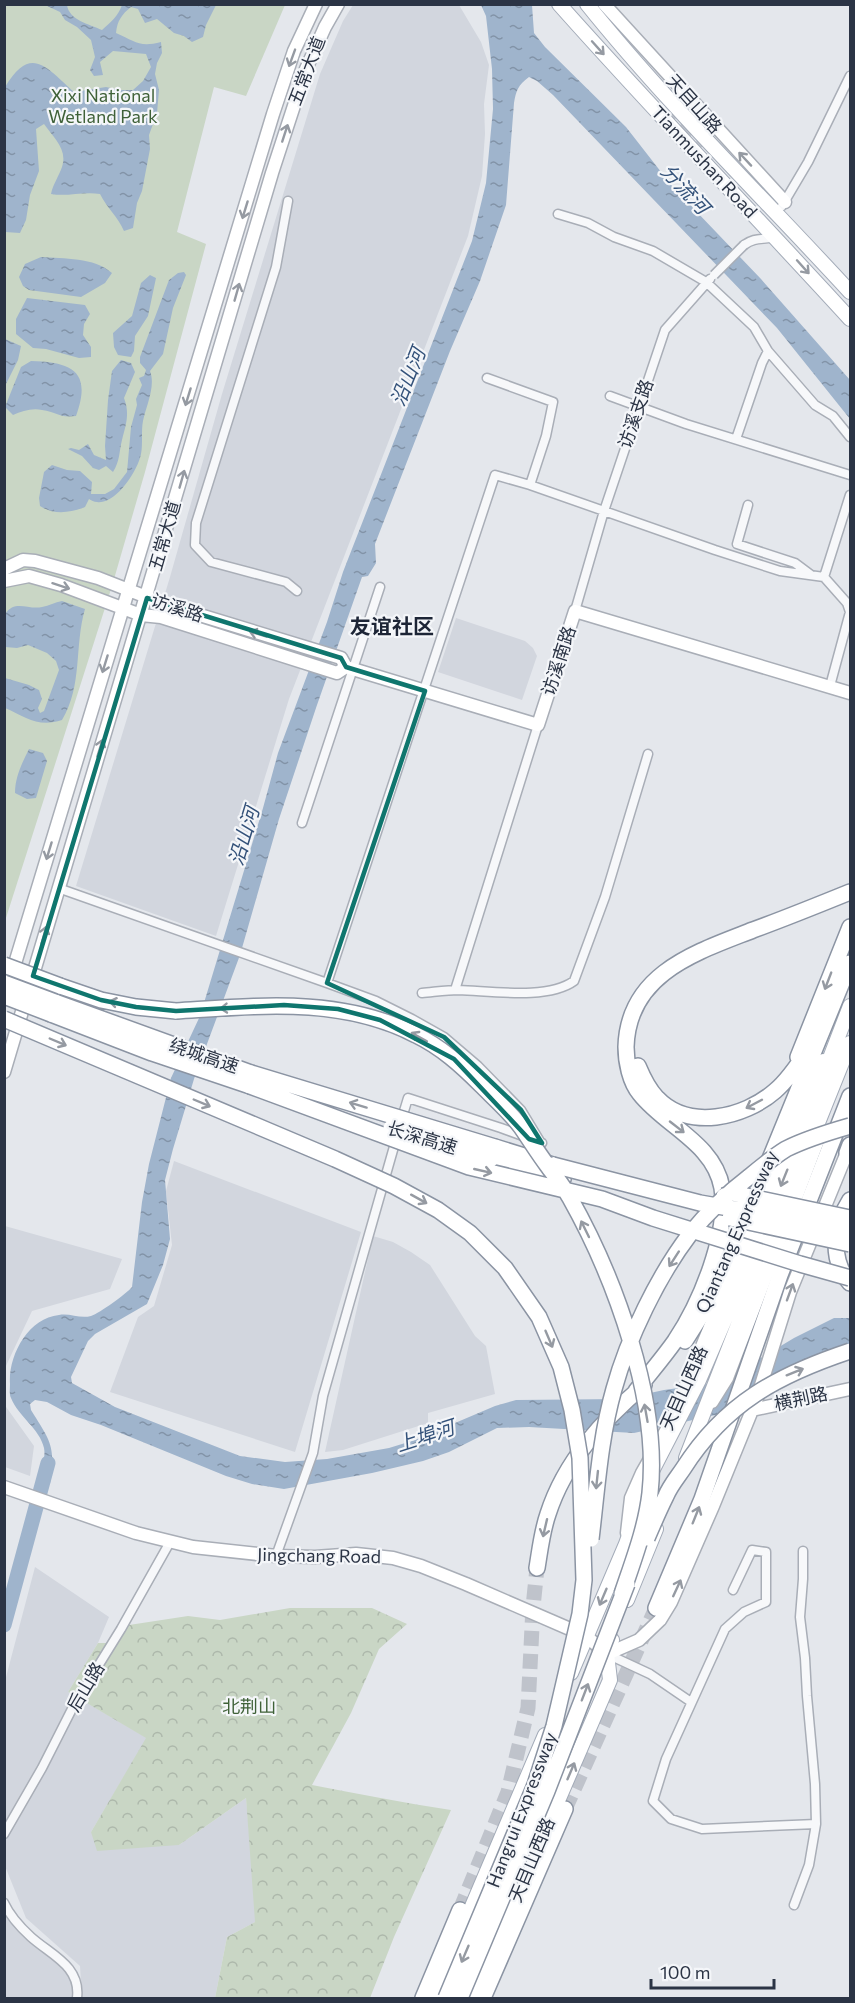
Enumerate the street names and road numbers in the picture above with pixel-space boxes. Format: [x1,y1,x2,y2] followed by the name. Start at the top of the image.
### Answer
[283,33,329,108] street label: 五常大道
[662,69,727,137] street label: 天目山路
[647,101,762,222] street label: Tianmushan Road
[613,376,657,451] street label: 访溪支路
[144,498,185,573] street label: 五常大道
[148,588,206,626] street label: 访溪路
[536,623,580,698] street label: 访溪南路
[167,1033,242,1077] street label: 绕城高速
[385,1116,460,1158] street label: 长深高速
[690,1147,782,1316] street label: Qiantang Expressway
[655,1342,711,1433] street label: 天目山西路
[772,1382,829,1414] street label: 横荆路
[257,1543,381,1567] street label: Jingchang Road
[62,1658,108,1715] street label: 后山路
[481,1729,561,1890] street label: Hangrui Expressway
[503,1814,559,1905] street label: 天目山西路

